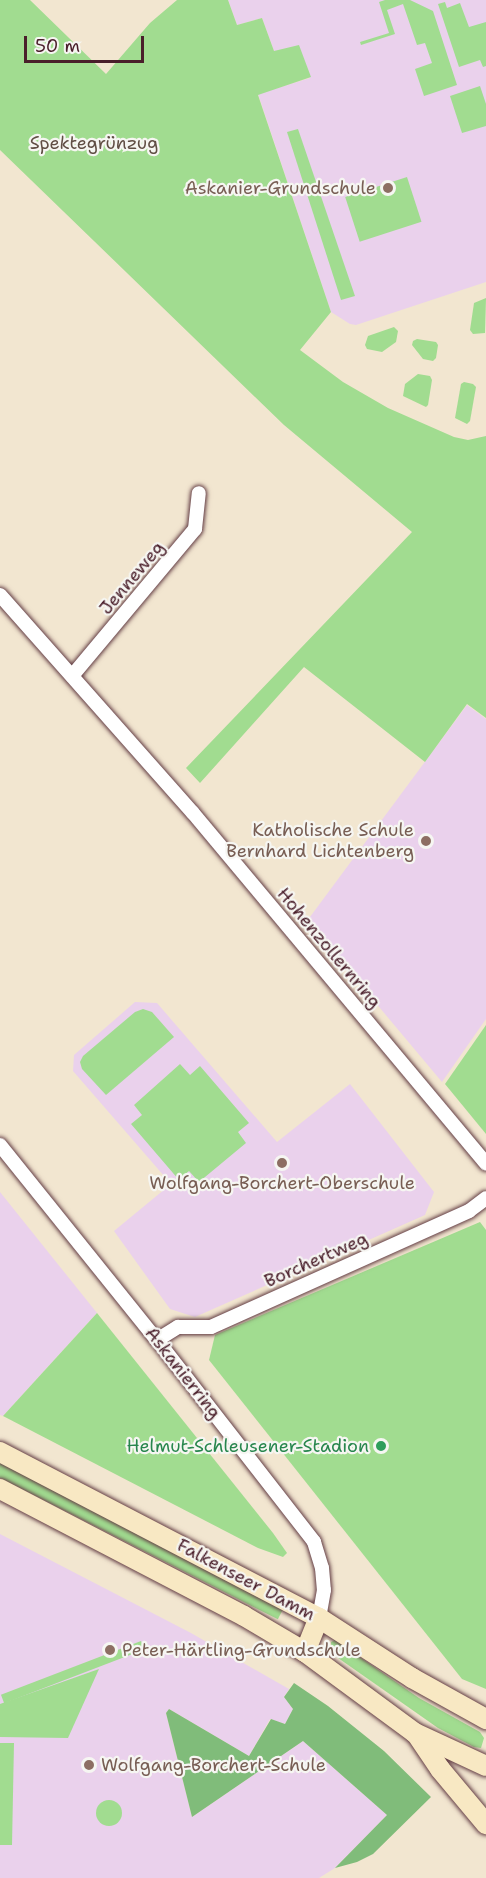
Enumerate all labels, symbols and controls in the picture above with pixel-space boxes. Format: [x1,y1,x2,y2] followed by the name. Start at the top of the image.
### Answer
[27,24,147,62] scale bar
[35,34,80,58] text: 50 m
[30,132,158,154] park label: Spektegrünzug
[185,177,376,199] place label: Askanier-Grundschule
[381,181,395,195] marker: Askanier-Grundschule
[95,537,169,619] street label: Jenneweg
[226,820,414,862] place label: Katholische Schule Bernhard Lichtenberg
[419,834,433,848] marker: Katholische Schule Bernhard Lichtenberg
[272,883,386,1013] street label: Hohenzollernring
[275,1156,289,1170] marker: Wolfgang-Borchert-Oberschule
[149,1172,415,1194] place label: Wolfgang-Borchert-Oberschule
[261,1228,371,1292] street label: Borchertweg
[140,1323,226,1423] street label: Askanierring
[126,1435,369,1457] place label: Helmut-Schleusener-Stadion
[374,1439,388,1453] marker: Helmut-Schleusener-Stadion
[173,1534,319,1626] street label: Falkenseer Damm
[122,1639,361,1661] place label: Peter-Härtling-Grundschule
[103,1643,117,1657] marker: Peter-Härtling-Grundschule
[101,1754,326,1776] place label: Wolfgang-Borchert-Schule
[82,1758,96,1772] marker: Wolfgang-Borchert-Schule

